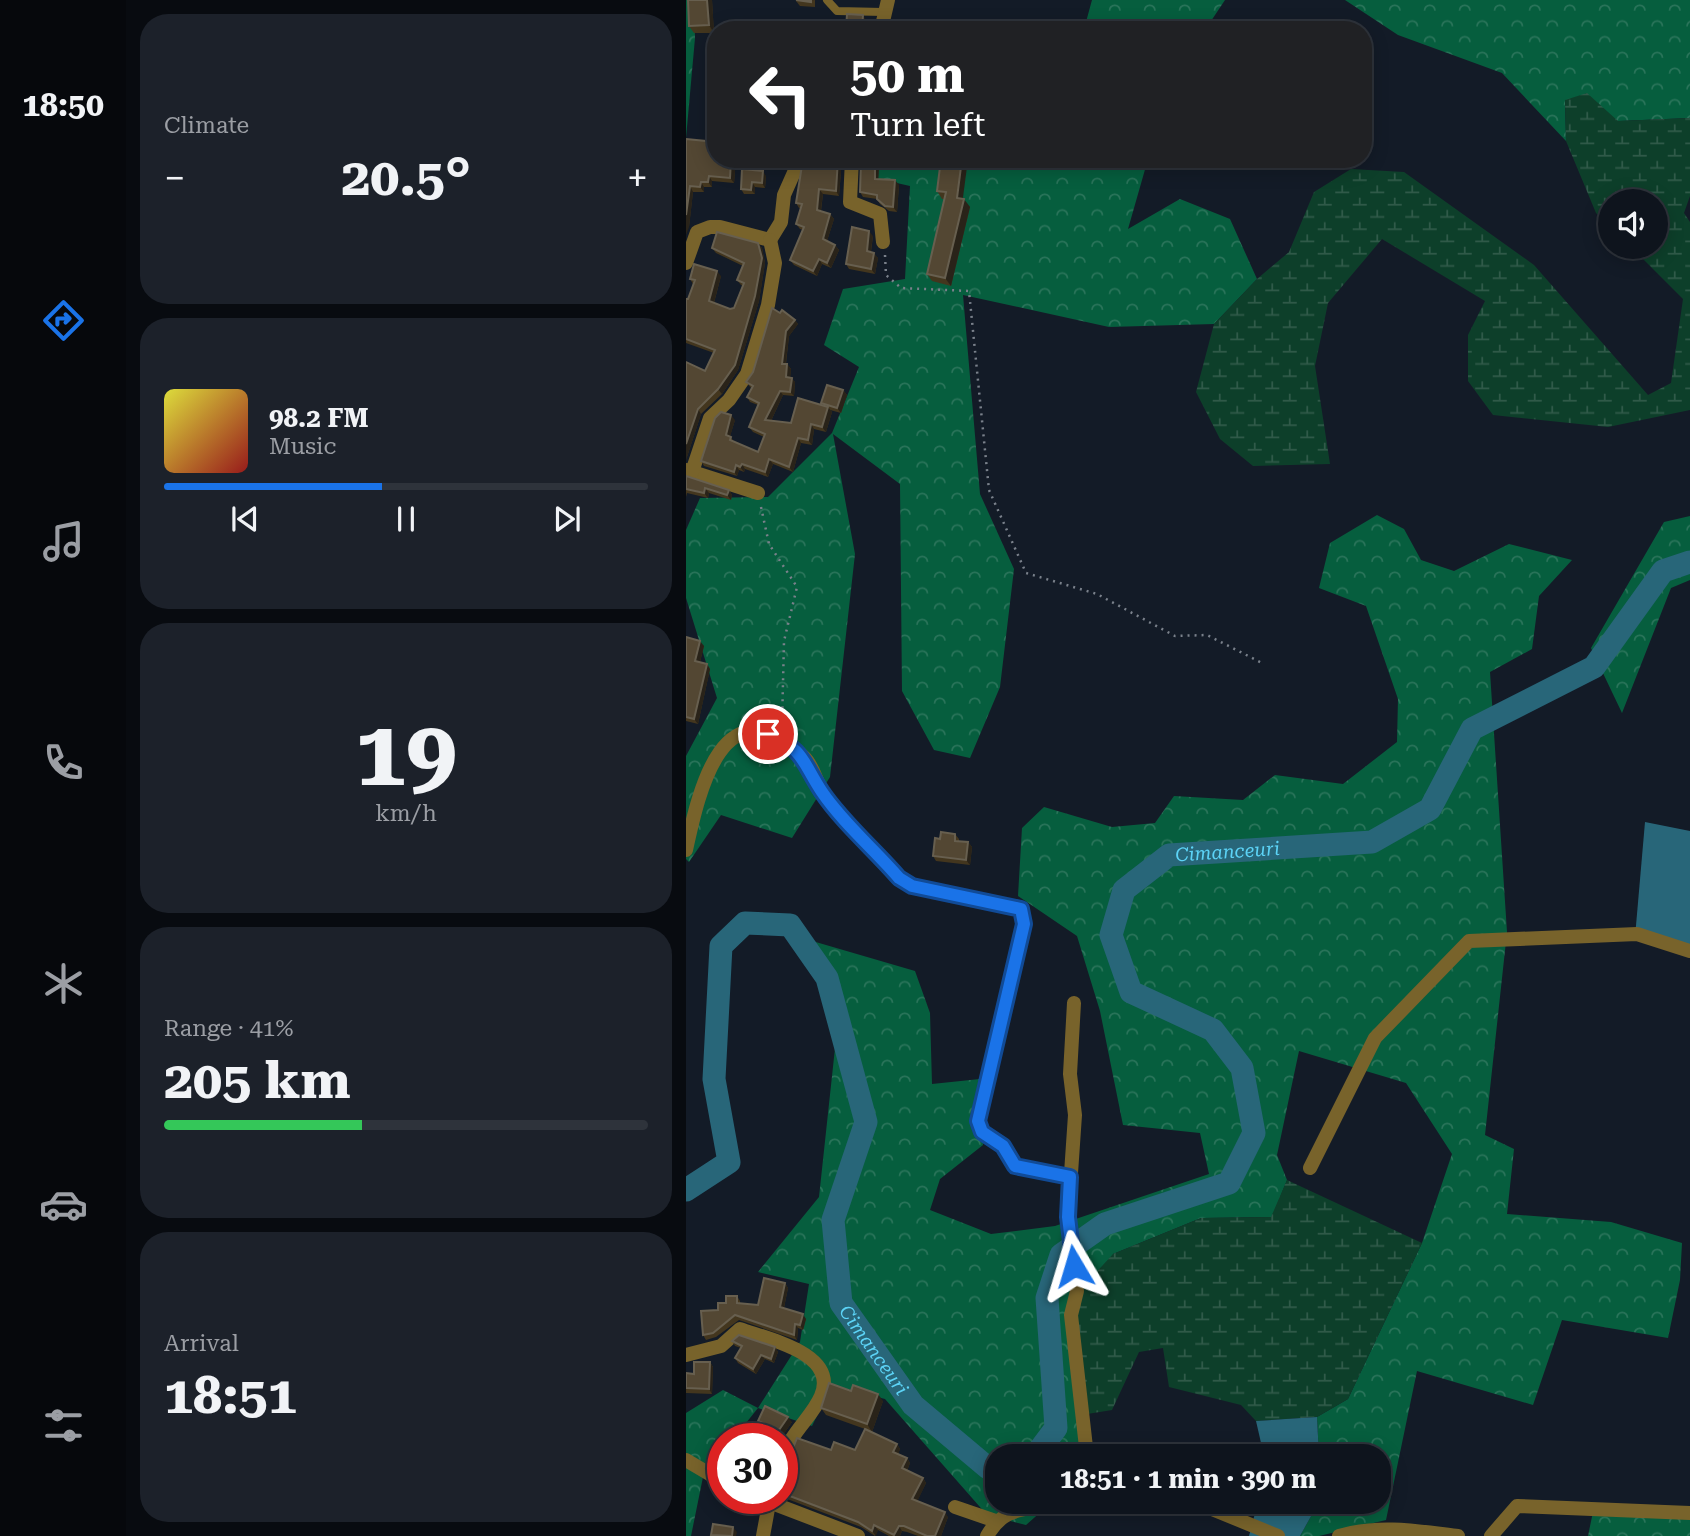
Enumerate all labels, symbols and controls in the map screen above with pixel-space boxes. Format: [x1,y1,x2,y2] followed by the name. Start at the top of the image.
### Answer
[850,47,965,104] text: 50 m
[735,49,826,140] icon: left
[22,86,104,124] text: 18:50
[850,106,985,144] text: Turn left
[164,112,249,139] text: Climate
[341,147,471,208] text: 20.5°
[164,156,185,200] text: −
[627,156,648,200] text: +
[1598,189,1668,259] map controls
[1598,189,1668,259] button: sound
[39,296,88,345] icon: directions
[269,403,369,433] text: 98.2 FM
[269,433,336,460] text: Music
[226,500,264,538] icon: previous
[387,500,425,538] icon: pause
[548,500,586,538] icon: next
[39,517,88,566] icon: music
[355,701,457,807] text: 19
[738,704,798,764] pin
[749,715,787,753] icon: arrive
[39,738,88,787] icon: phone
[375,800,437,827] text: km/h
[1175,837,1280,867] water label: Cimanceuri
[39,959,88,1008] icon: climate
[164,1015,293,1042] text: Range · 41%
[164,1050,351,1111] text: 205 km
[39,1180,88,1229] icon: car
[1037,1229,1111,1303] position arrow
[834,1301,913,1399] water label: Cimanceuri
[164,1330,239,1357] text: Arrival
[164,1365,297,1426] text: 18:51
[39,1401,88,1450] icon: filters
[707,1423,798,1514] speed limit sign: 30
[1060,1464,1316,1494] text: 18:51 · 1 min · 390 m

